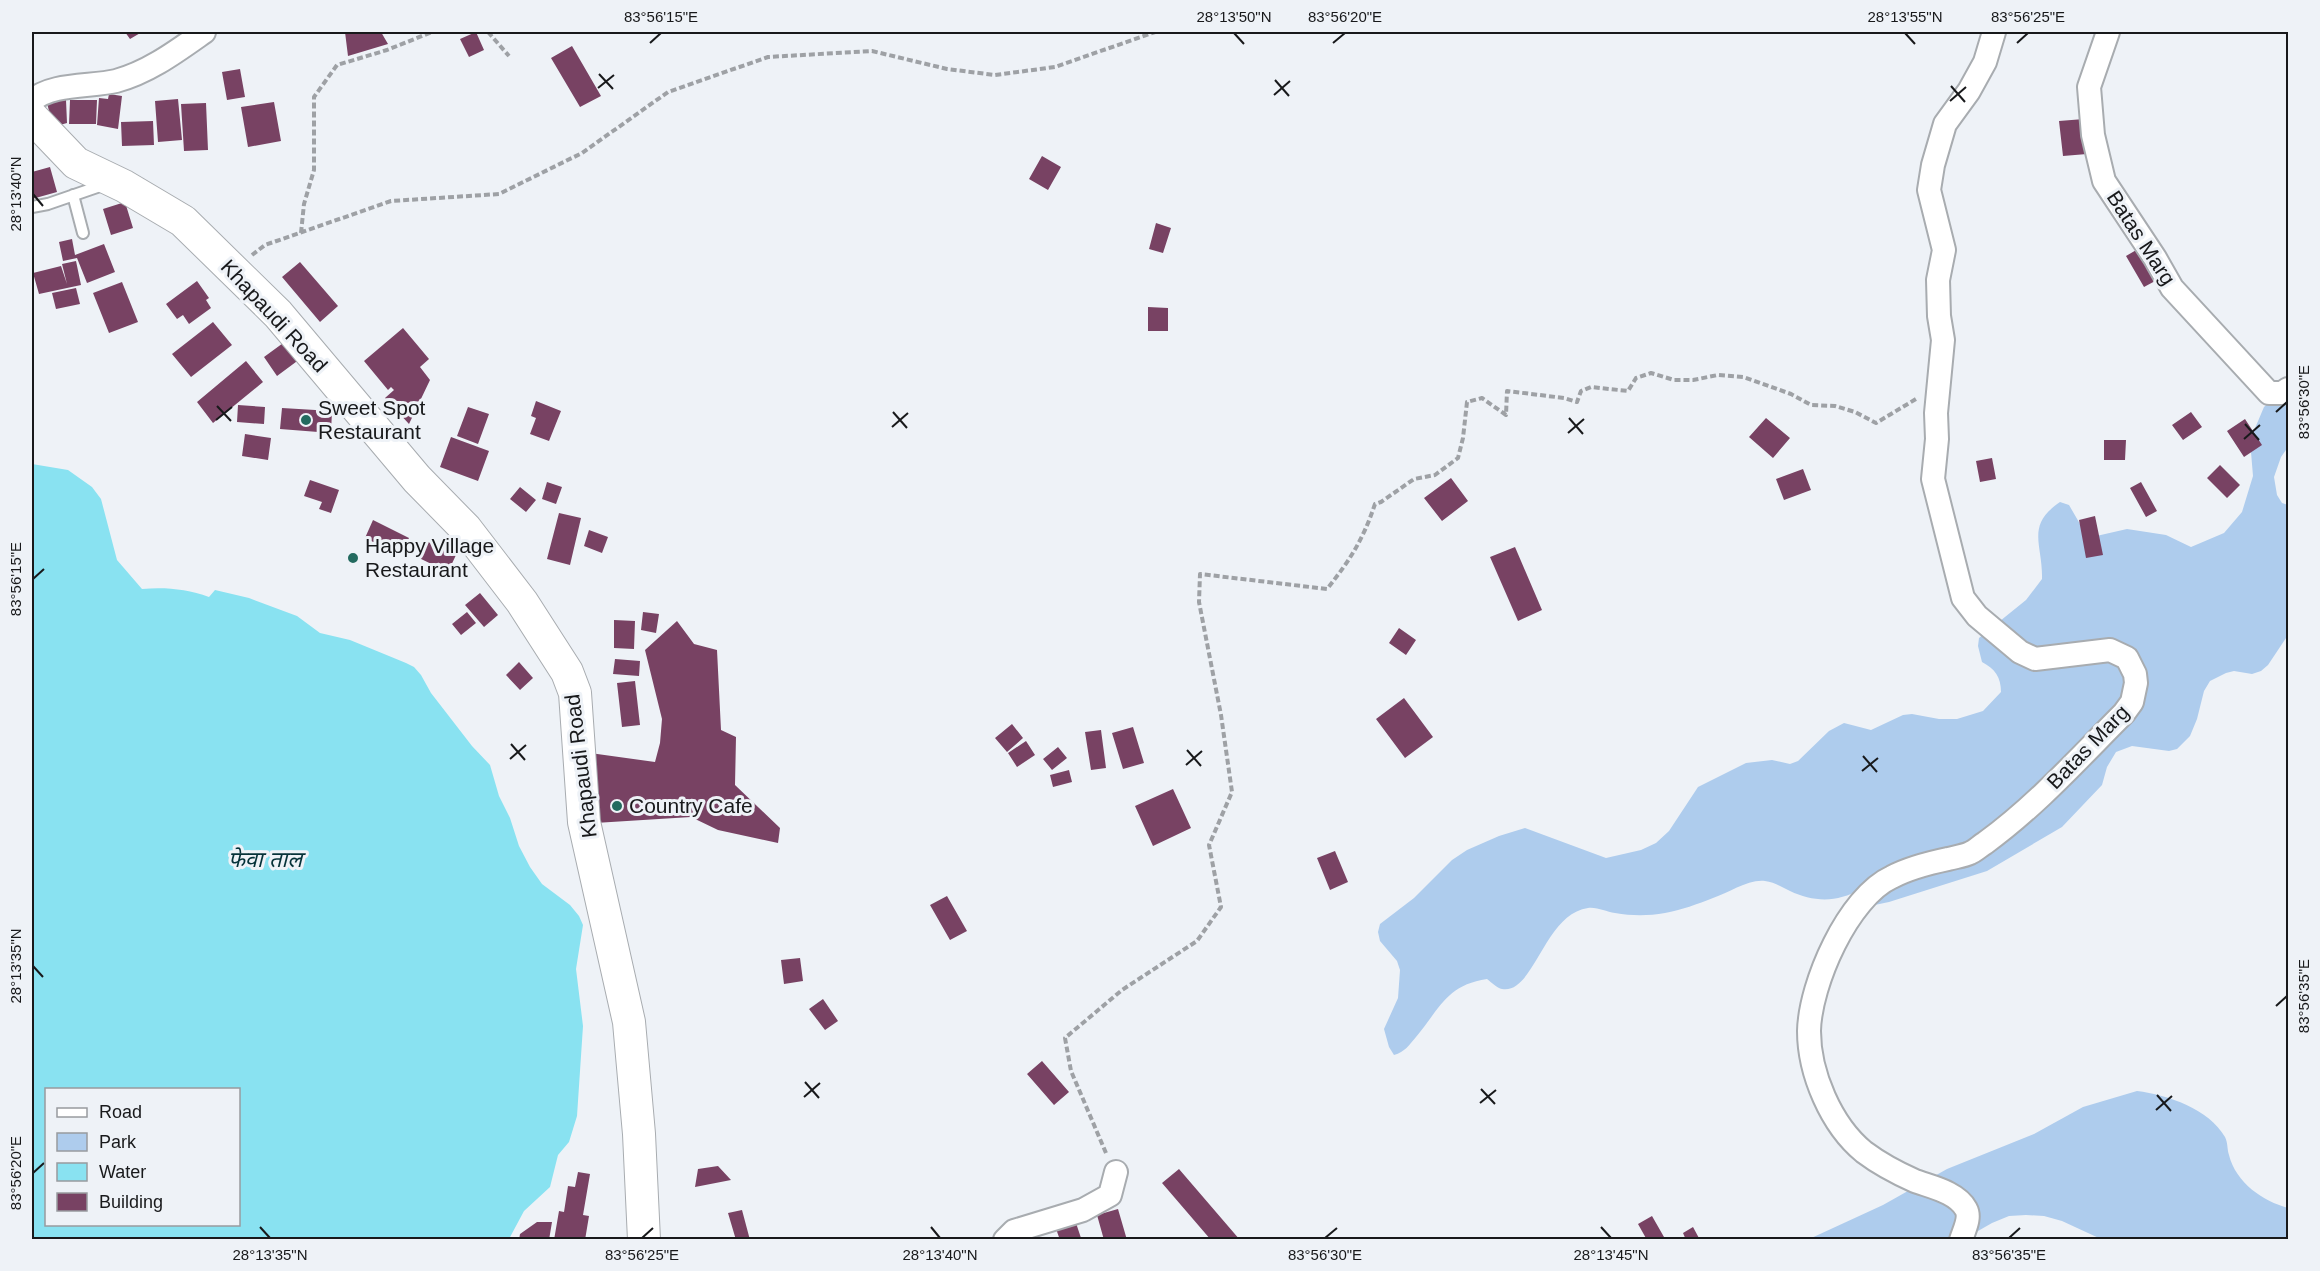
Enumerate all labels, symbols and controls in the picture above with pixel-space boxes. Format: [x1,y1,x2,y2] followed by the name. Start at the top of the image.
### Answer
[624,8,698,25] text: 83°56'15"E
[1196,8,1272,25] text: 28°13'50"N
[1308,8,1382,25] text: 83°56'20"E
[1867,8,1943,25] text: 28°13'55"N
[1991,8,2065,25] text: 83°56'25"E
[7,156,24,232] text: 28°13'40"N
[2103,186,2180,289] street label: Batas Marg
[217,255,332,376] street label: Khapaudi Road
[2295,365,2312,439] text: 83°56'30"E
[318,396,426,443] place label: Sweet Spot Restaurant
[299,413,313,427] marker: Sweet Spot Restaurant
[365,534,494,581] place label: Happy Village Restaurant
[7,542,24,616] text: 83°56'15"E
[346,551,360,565] marker: Happy Village Restaurant
[560,693,601,839] street label: Khapaudi Road
[2042,700,2133,793] street label: Batas Marg
[629,794,753,817] place label: Country Cafe
[610,799,624,813] marker: Country Cafe
[228,847,306,872] water label: फेवा ताल
[7,928,24,1004] text: 28°13'35"N
[2295,959,2312,1033] text: 83°56'35"E
[45,1088,240,1226] legend
[99,1102,142,1122] text: Road
[99,1132,137,1152] text: Park
[7,1136,24,1210] text: 83°56'20"E
[99,1162,146,1182] text: Water
[99,1192,163,1212] text: Building
[232,1246,308,1263] text: 28°13'35"N
[605,1246,679,1263] text: 83°56'25"E
[902,1246,978,1263] text: 28°13'40"N
[1288,1246,1362,1263] text: 83°56'30"E
[1573,1246,1649,1263] text: 28°13'45"N
[1972,1246,2046,1263] text: 83°56'35"E

